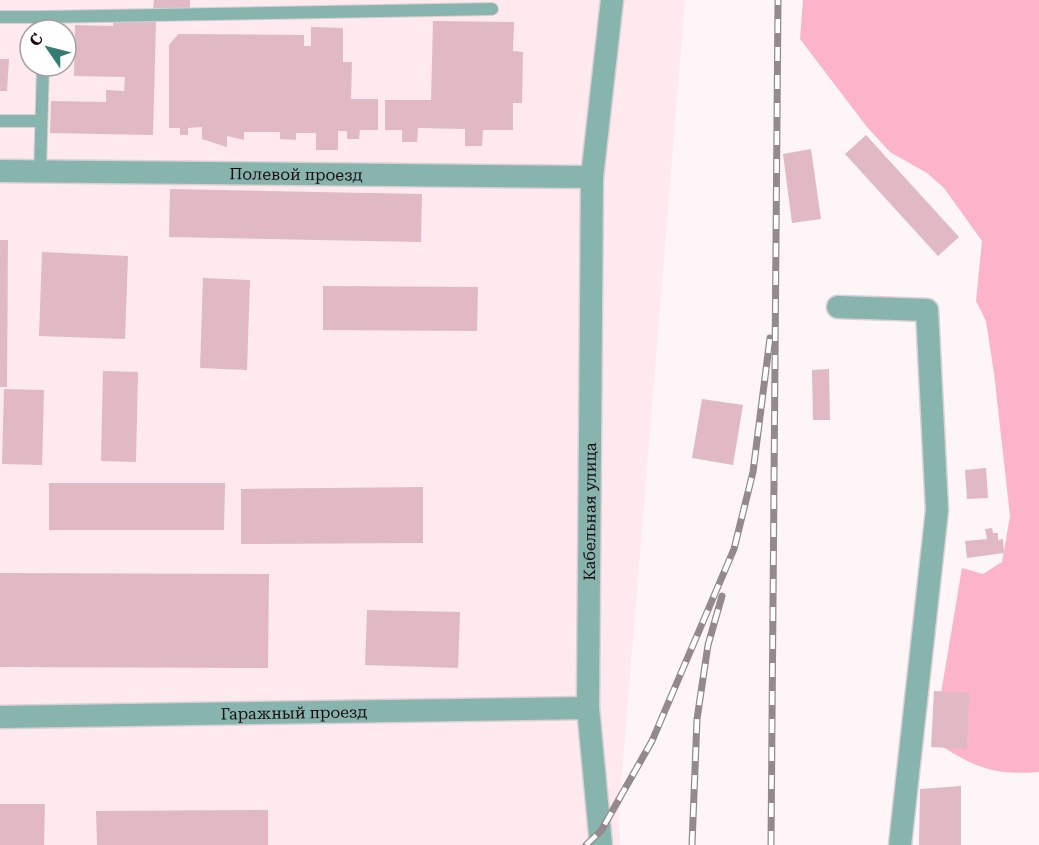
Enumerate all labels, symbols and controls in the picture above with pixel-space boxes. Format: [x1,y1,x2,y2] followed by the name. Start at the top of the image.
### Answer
[18,18,78,78] north arrow
[25,30,47,50] text: С
[229,164,363,185] street label: Полевой проезд
[580,442,600,581] street label: Кабельная улица
[220,702,368,724] street label: Гаражный проезд

